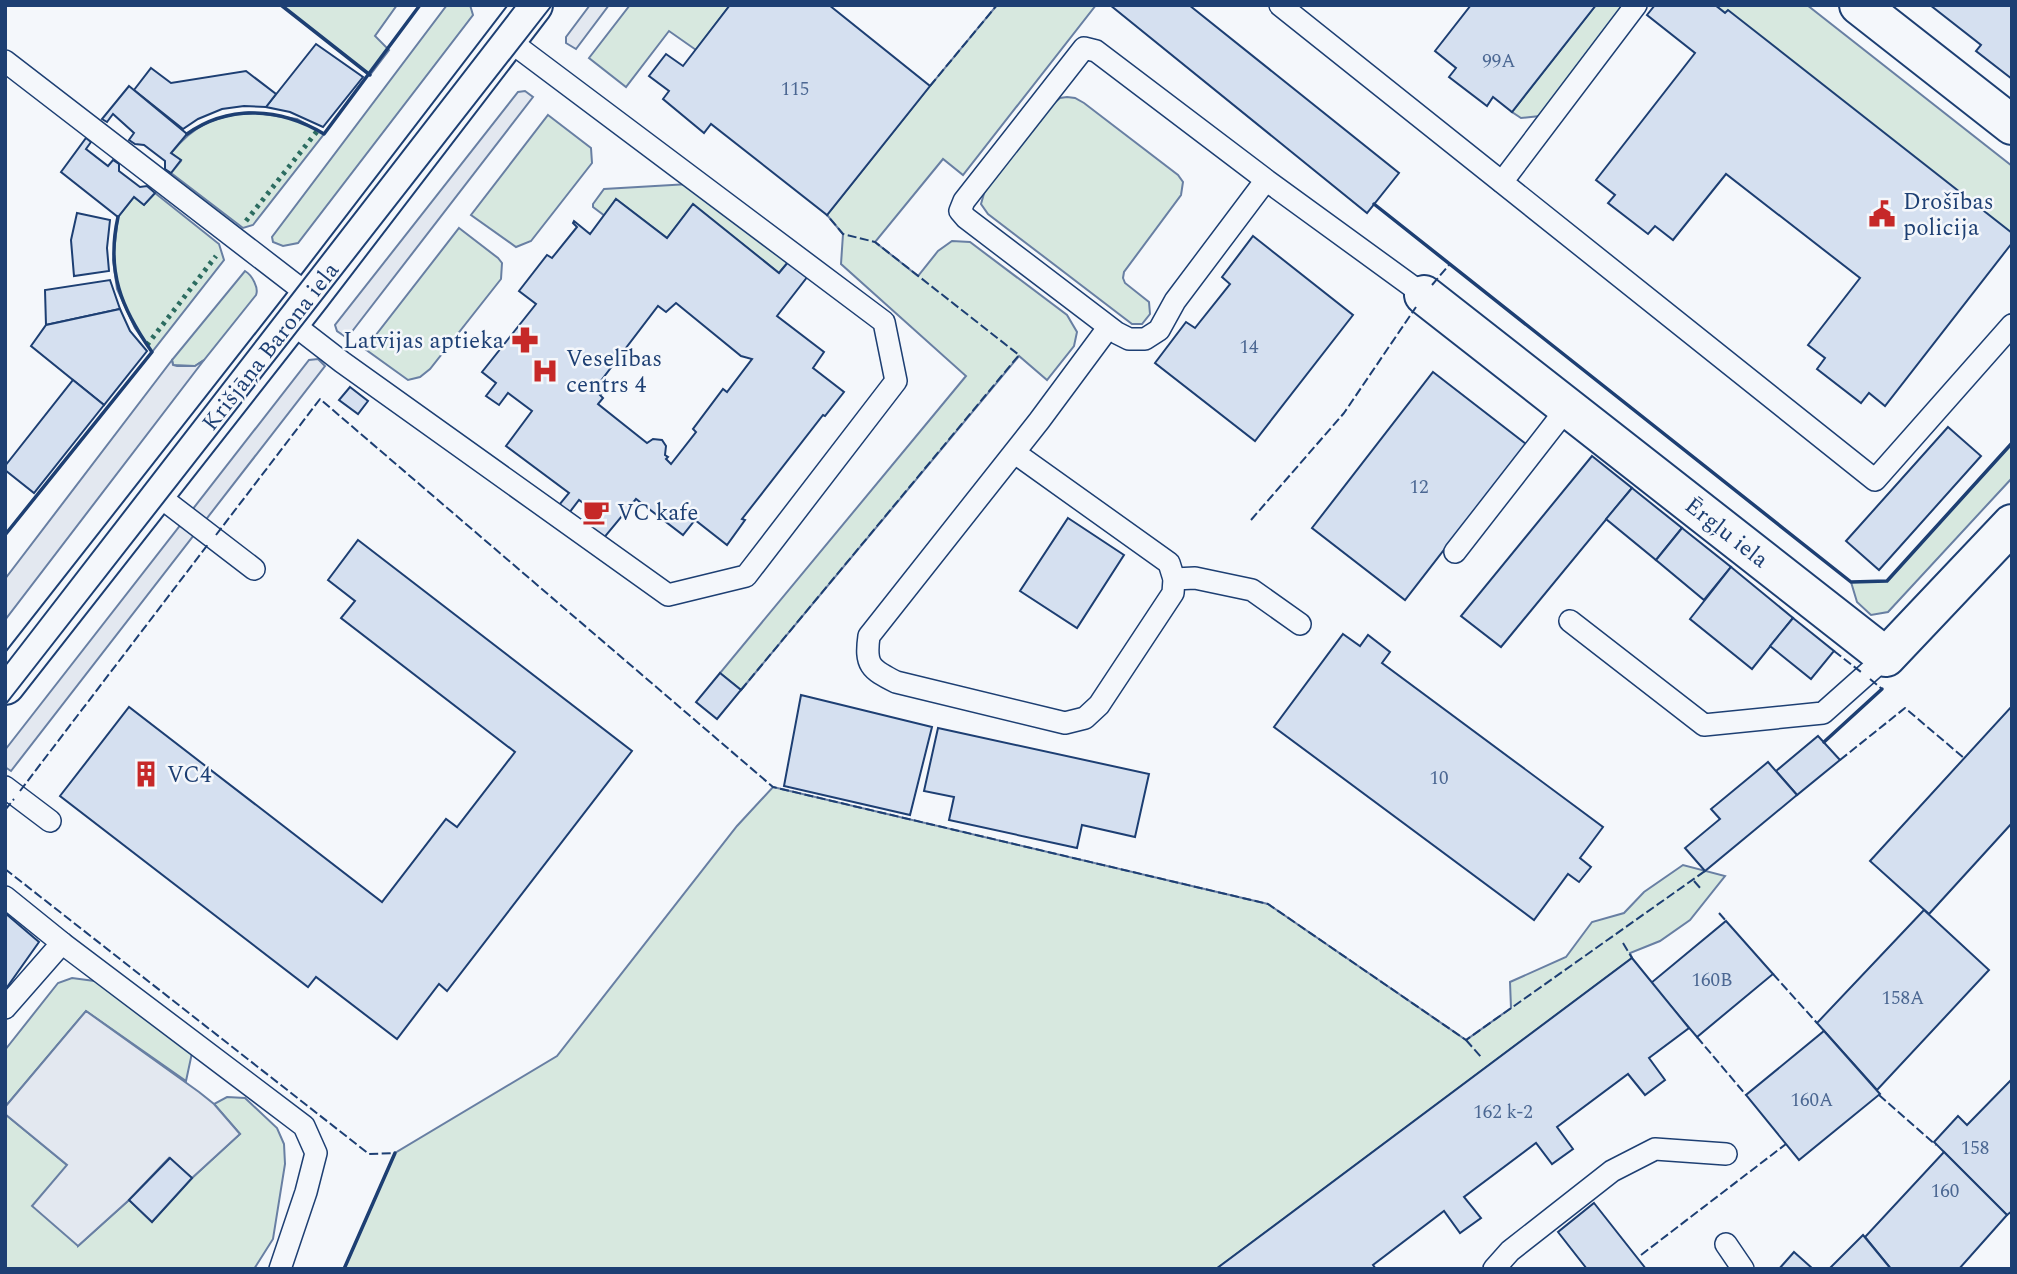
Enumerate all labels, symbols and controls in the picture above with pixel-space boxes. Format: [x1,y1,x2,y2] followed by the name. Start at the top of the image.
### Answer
[1482,47,1516,76] house number: 99A
[781,75,809,104] house number: 115
[1903,185,1994,246] place label: Drošības policija
[1867,199,1897,229] public building icon: Drošības policija
[194,255,348,439] street label: Krišjāņa Barona iela
[343,324,504,359] place label: Latvijas aptieka
[510,325,540,355] pharmacy icon: Latvijas aptieka
[1239,333,1259,362] house number: 14
[566,342,662,403] place label: Veselības centrs 4
[530,356,560,386] hospital icon: Veselības centrs 4
[1409,473,1429,502] house number: 12
[1677,489,1776,577] street label: Ērgļu iela
[617,496,698,531] place label: VC kafe
[581,497,611,527] cafe icon: VC kafe
[167,758,212,793] place label: VC4
[131,759,161,789] building icon: VC4
[1429,764,1449,793] house number: 10
[1691,966,1733,995] house number: 160B
[1882,984,1924,1013] house number: 158A
[1791,1086,1833,1115] house number: 160A
[1473,1098,1533,1127] house number: 162 k-2
[1961,1134,1989,1163] house number: 158
[1931,1177,1959,1206] house number: 160

